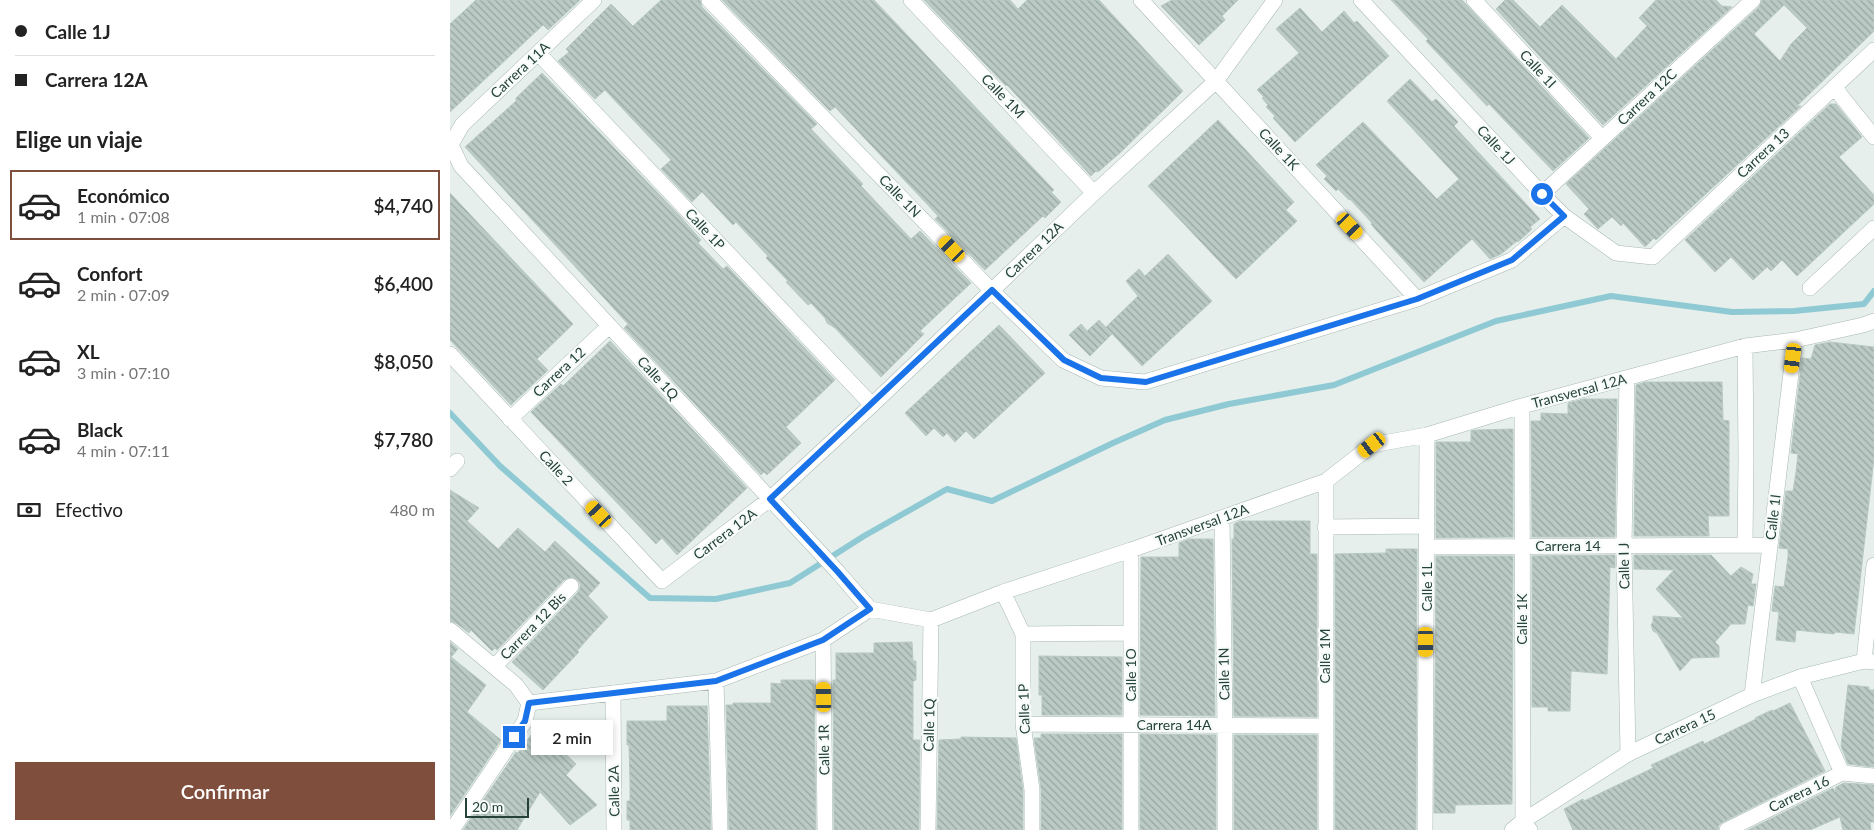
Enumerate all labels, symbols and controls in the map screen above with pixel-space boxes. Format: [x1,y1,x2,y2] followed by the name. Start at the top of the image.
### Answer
[45,20,111,43] text: Calle 1J
[486,38,553,101] street label: Carrera 11A
[1516,46,1560,91] street label: Calle 1I
[1614,64,1680,128] street label: Carrera 12C
[45,68,148,91] text: Carrera 12A
[978,70,1029,121] street label: Calle 1M
[1474,121,1519,168] street label: Calle 1J
[1256,124,1304,174] street label: Calle 1K
[1733,124,1792,181] street label: Carrera 13
[15,126,143,153] text: Elige un viaje
[876,171,925,221] street label: Calle 1N
[17,183,62,228] icon: car
[1531,183,1553,205] route start
[77,184,170,207] text: Económico
[374,194,433,217] text: $4,740
[682,204,729,253] street label: Calle 1P
[77,207,170,226] text: 1 min · 07:08
[1334,210,1365,242] car
[1001,217,1067,282] street label: Carrera 12A
[936,233,967,265] car
[17,261,62,306] icon: car
[77,262,142,285] text: Confort
[374,272,433,295] text: $6,400
[77,285,170,304] text: 2 min · 07:09
[17,339,62,384] icon: car
[77,340,100,363] text: XL
[1783,342,1802,374] car
[529,343,588,400] street label: Carrera 12
[374,350,433,373] text: $8,050
[634,352,683,403] street label: Calle 1Q
[77,363,170,382] text: 3 min · 07:10
[1530,370,1629,411] street label: Transversal 12A
[17,417,62,462] icon: car
[77,418,123,441] text: Black
[374,428,433,451] text: $7,780
[1355,430,1388,460] car
[77,441,170,460] text: 4 min · 07:11
[536,446,577,489] street label: Calle 2
[1761,493,1784,541] street label: Calle 1I
[15,496,43,524] icon: cash
[55,498,123,521] text: Efectivo
[583,498,614,530] car
[390,500,435,519] text: 480 m
[1153,500,1251,549] street label: Transversal 12A
[690,504,760,563] street label: Carrera 12A
[1535,537,1601,554] street label: Carrera 14
[1615,542,1632,590] street label: Calle I J
[1418,562,1435,612] street label: Calle 1L
[496,588,569,663] street label: Carrera 12 Bis
[1513,593,1530,645] street label: Calle 1K
[1418,627,1433,657] car
[1316,628,1333,684] street label: Calle 1M
[1122,648,1139,702] street label: Calle 1O
[1215,648,1232,701] street label: Calle 1N
[816,682,831,712] car
[1014,684,1033,735] street label: Calle 1P
[920,697,937,752] street label: Calle 1Q
[1652,705,1718,748] street label: Carrera 15
[1137,716,1212,733] street label: Carrera 14A
[532,720,614,754] callout: 2 min
[815,724,832,776] street label: Calle 1R
[503,726,525,748] route end
[552,728,592,747] text: 2 min
[15,762,435,820] button: Confirmar
[605,765,622,817] street label: Calle 2A
[1766,772,1832,816] street label: Carrera 16
[465,795,529,818] scale bar
[472,798,503,815] text: 20 m

